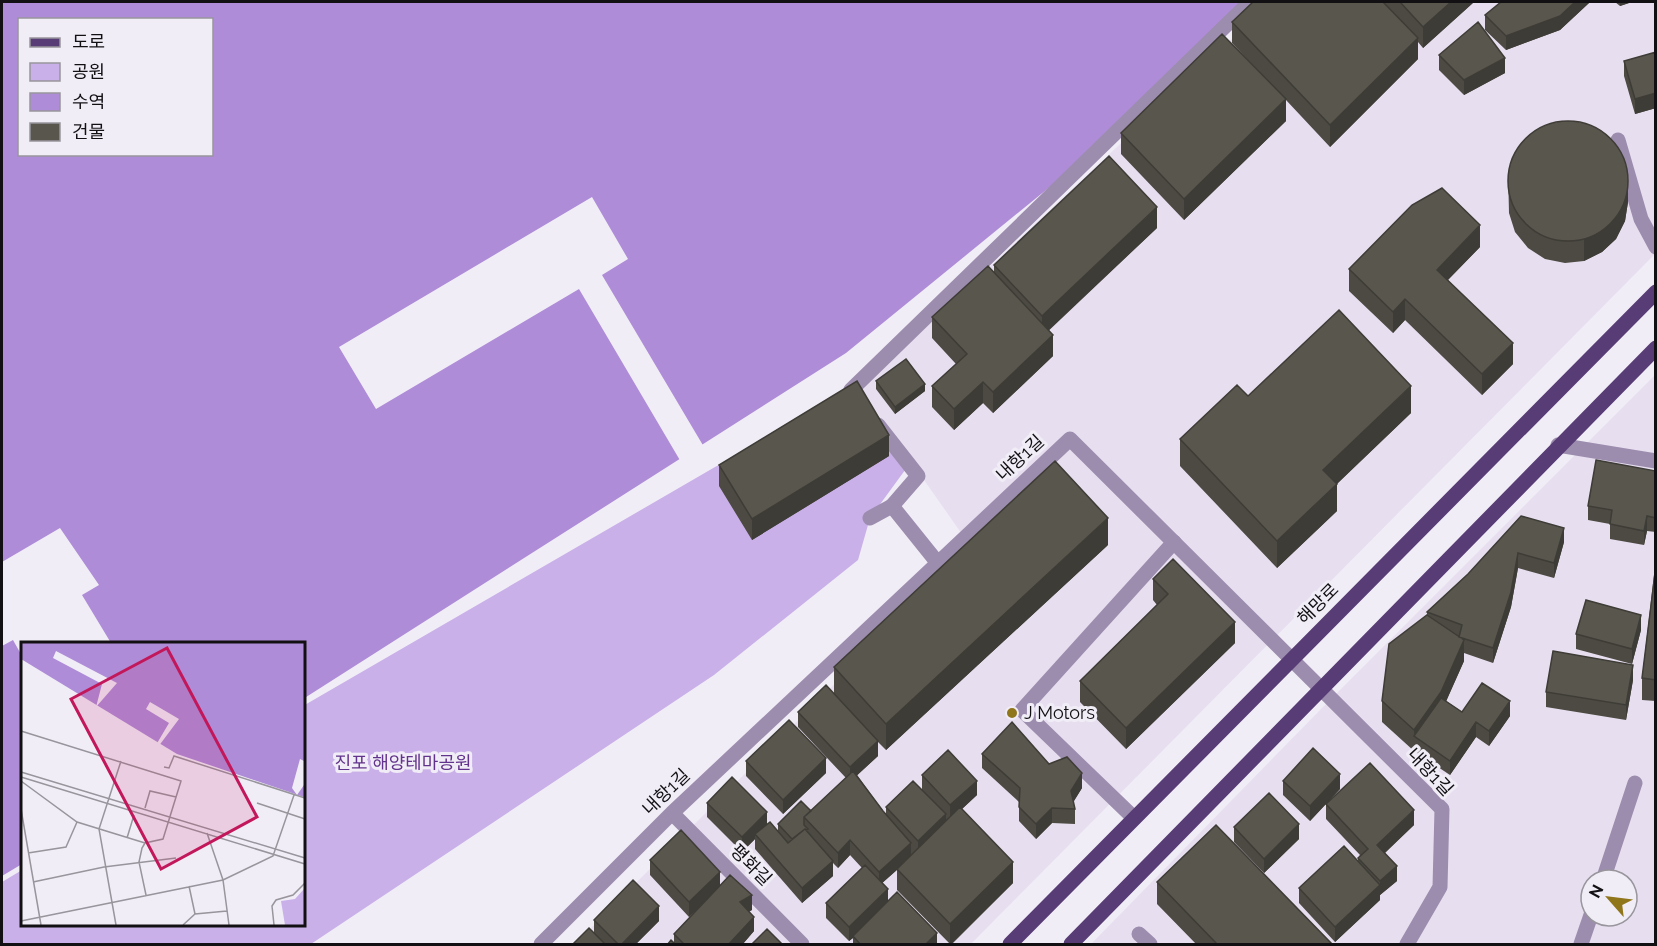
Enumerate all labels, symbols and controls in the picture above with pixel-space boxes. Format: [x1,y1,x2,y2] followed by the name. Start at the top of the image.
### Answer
[18,18,213,156] legend
[72,31,105,52] text: 도로
[72,61,105,82] text: 공원
[72,91,105,112] text: 수역
[72,121,105,142] text: 건물
[992,430,1048,485] street label: 내항1길
[1293,579,1343,629] street label: 해망로
[21,642,304,925] inset map
[1024,702,1095,723] place label: J Motors
[1005,706,1019,720] marker: J Motors
[1403,744,1458,800] street label: 내항1길
[334,752,472,773] park label: 진포 해양테마공원
[638,764,694,819] street label: 내항1길
[726,840,776,890] street label: 평화길
[1579,868,1639,928] north arrow
[1585,881,1607,901] text: N

